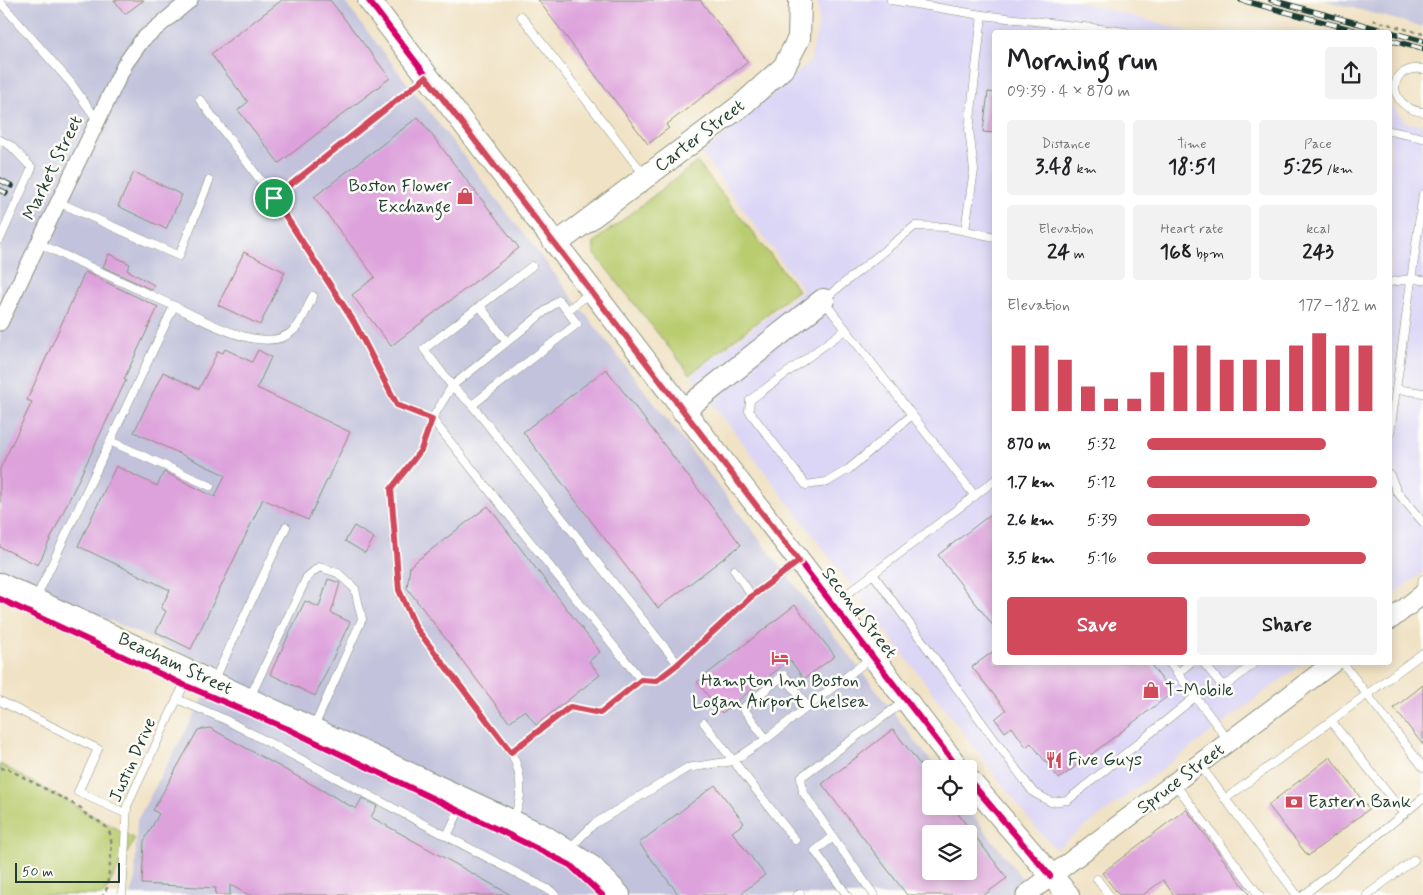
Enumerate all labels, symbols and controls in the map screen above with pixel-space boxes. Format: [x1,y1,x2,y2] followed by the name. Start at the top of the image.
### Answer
[1007,43,1158,80] text: Morning run
[1325,47,1377,99] button: share
[1007,81,1130,102] text: 09:39 · 4 × 870 m
[650,94,750,178] street label: Carter Street
[17,112,89,224] street label: Market Street
[1041,135,1091,153] text: Distance
[1177,135,1207,153] text: Time
[1304,135,1332,153] text: Pace
[1035,153,1073,181] text: 3.48
[1168,153,1216,181] text: 18:51
[1283,153,1323,181] text: 5:25
[1073,160,1097,178] text: km
[1323,160,1353,178] text: /km
[349,174,452,221] place label: Boston Flower Exchange
[253,177,295,219] pin
[260,184,288,212] icon: arrive
[455,186,475,206] shop icon: Boston Flower Exchange
[1038,220,1094,238] text: Elevation
[1161,220,1223,238] text: Heart rate
[1306,220,1330,238] text: kcal
[1047,238,1070,266] text: 24
[1160,238,1192,266] text: 168
[1302,238,1334,266] text: 243
[1070,245,1085,263] text: m
[1192,245,1224,263] text: bpm
[1007,295,1070,316] text: Elevation
[1298,295,1377,316] text: 177–182 m
[1007,434,1051,455] text: 870 m
[1087,434,1117,455] text: 5:32
[1007,472,1055,493] text: 1.7 km
[1087,472,1116,493] text: 5:12
[1007,510,1054,531] text: 2.6 km
[1087,510,1118,531] text: 5:39
[1007,548,1055,569] text: 3.5 km
[1087,548,1117,569] text: 5:16
[816,562,903,664] street label: Second Street
[1007,597,1187,655] button: Save
[1197,597,1377,655] button: Share
[114,627,236,701] street label: Beacham Street
[770,648,790,668] hotel icon: Hampton Inn Boston Logan Airport Chelsea
[692,669,868,716] place label: Hampton Inn Boston Logan Airport Chelsea
[1165,678,1233,702] place label: T-Mobile
[1141,680,1161,700] shop icon: T-Mobile
[104,714,162,806] street label: Justin Drive
[1132,738,1230,820] street label: Spruce Street
[1068,748,1142,772] place label: Five Guys
[1044,750,1064,770] restaurant icon: Five Guys
[922,760,977,880] map controls
[922,760,977,815] button: locate
[1308,790,1411,814] place label: Eastern Bank
[1284,792,1304,812] bank icon: Eastern Bank
[922,825,977,880] button: layers
[15,860,120,883] scale bar
[22,863,53,881] text: 50 m

